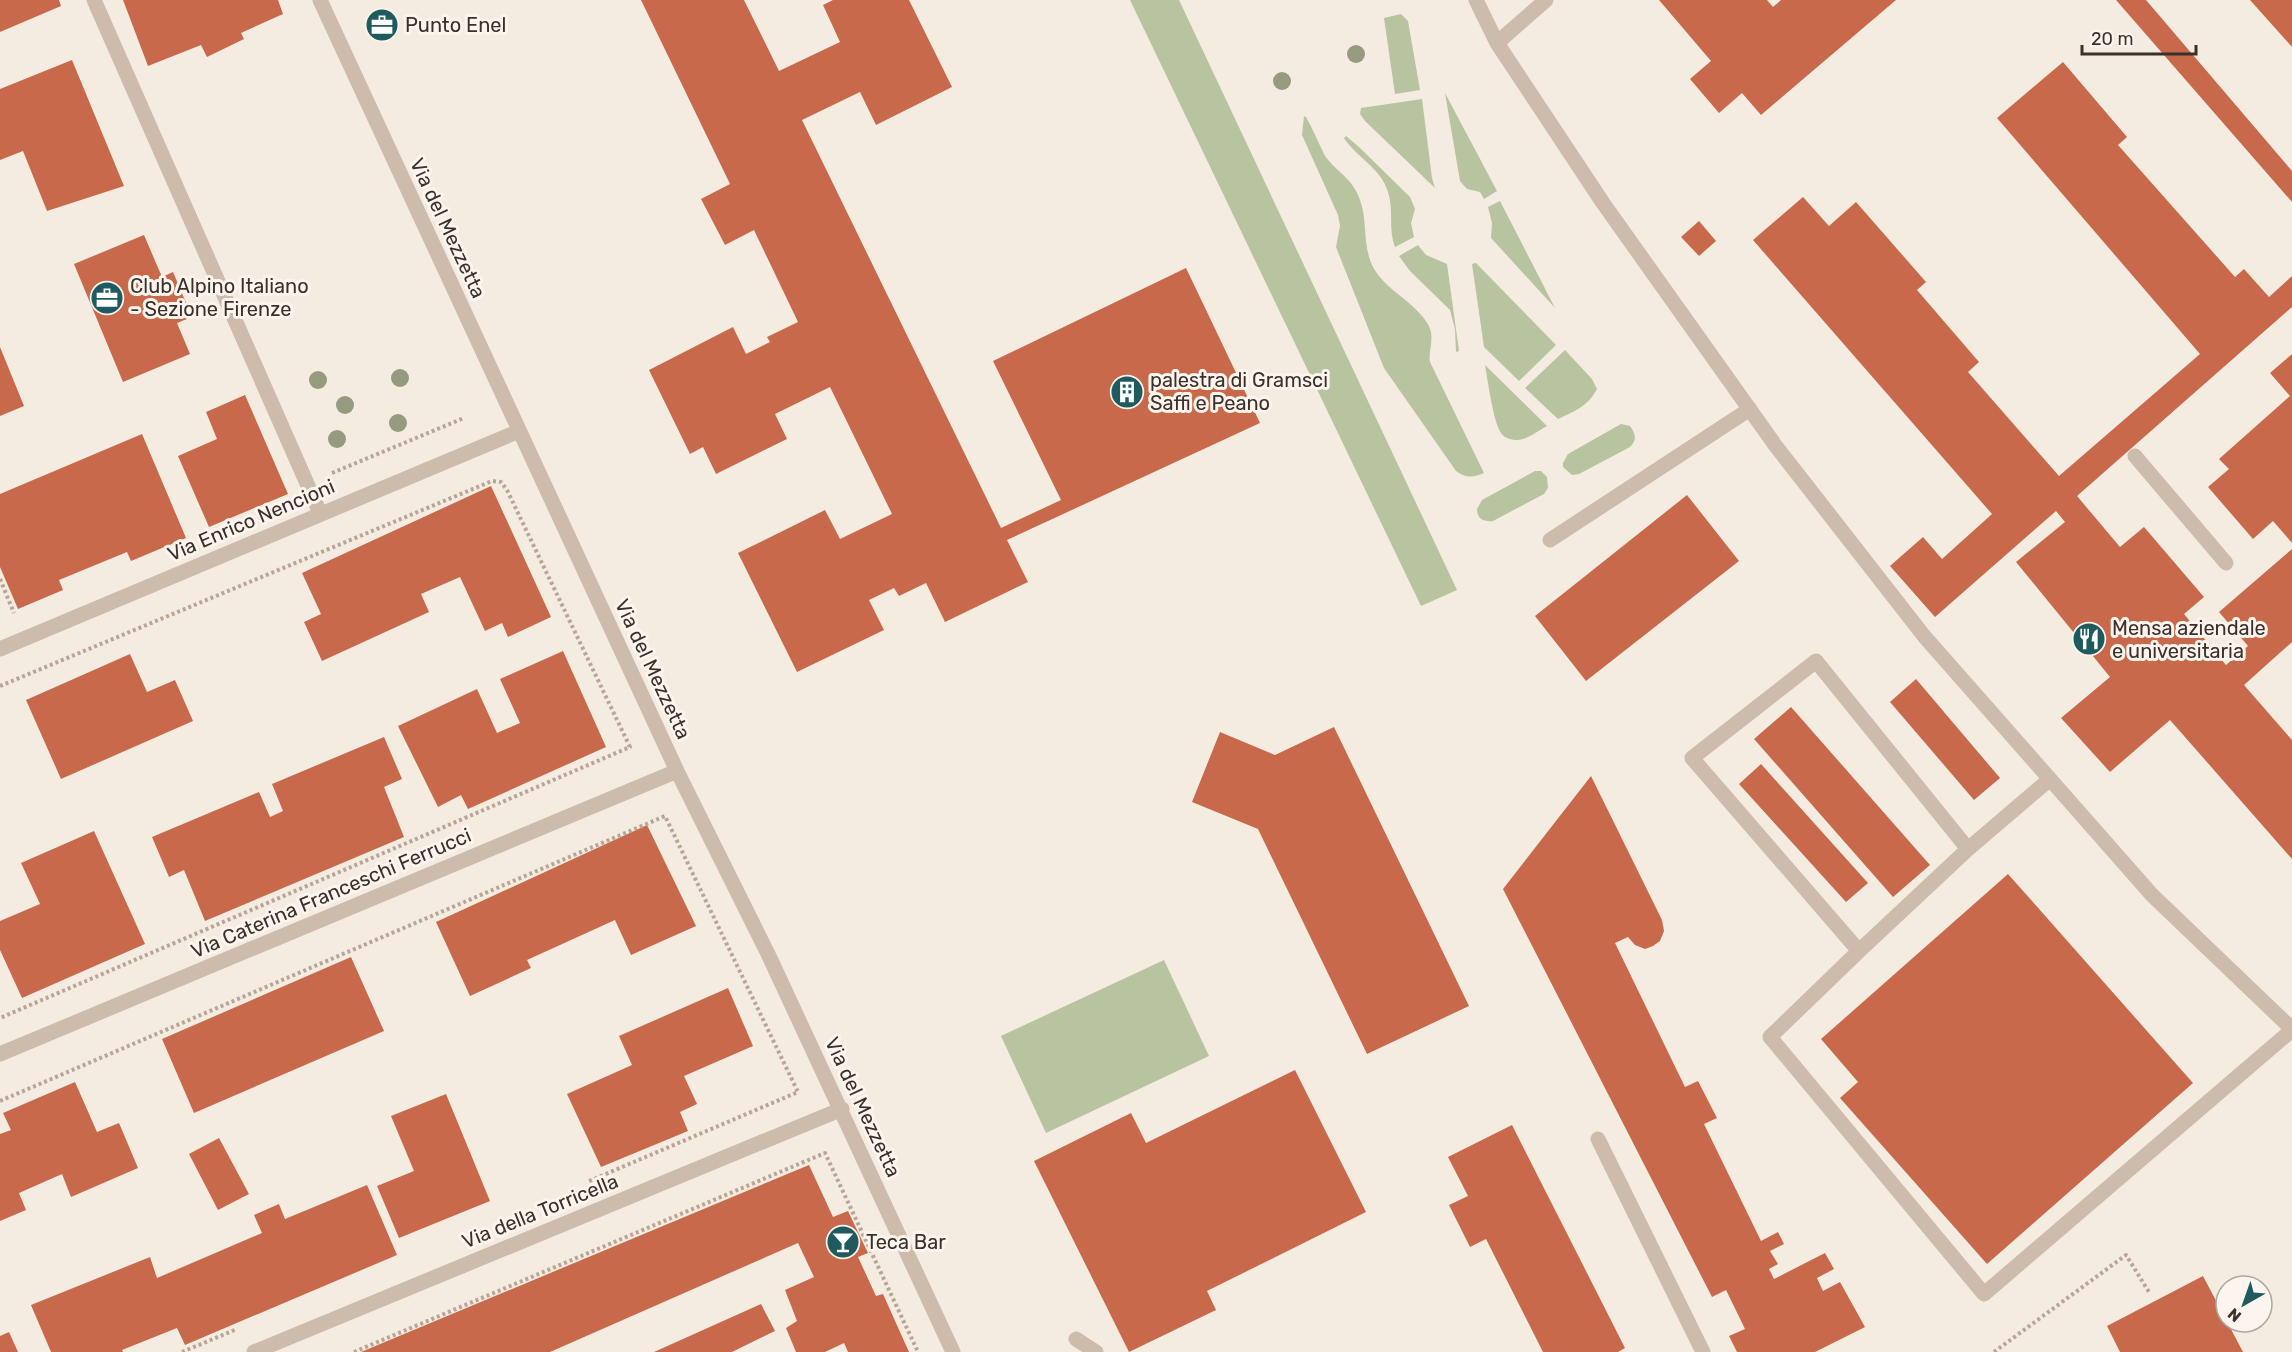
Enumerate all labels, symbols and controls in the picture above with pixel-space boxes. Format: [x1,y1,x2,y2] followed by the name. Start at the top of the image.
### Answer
[364,7,400,43] office icon: Punto Enel
[405,13,506,37] place label: Punto Enel
[2082,18,2196,56] scale bar
[2091,28,2133,50] text: 20 m
[405,154,491,302] street label: Via del Mezzetta
[130,274,309,321] place label: Club Alpino Italiano - Sezione Firenze
[89,280,125,316] office icon: Club Alpino Italiano - Sezione Firenze
[1150,368,1328,415] place label: palestra di Gramsci Saffi e Peano
[1109,374,1145,410] building icon: palestra di Gramsci Saffi e Peano
[164,474,338,566] street label: Via Enrico Nencioni
[610,595,696,743] street label: Via del Mezzetta
[2112,616,2266,663] place label: Mensa aziendale e universitaria
[2071,621,2107,657] restaurant icon: Mensa aziendale e universitaria
[187,823,475,963] street label: Via Caterina Franceschi Ferrucci
[820,1033,906,1181] street label: Via del Mezzetta
[458,1169,622,1253] street label: Via della Torricella
[825,1224,861,1260] bar icon: Teca Bar
[866,1230,946,1254] place label: Teca Bar
[2214,1274,2274,1334] north arrow
[2224,1304,2245,1326] text: N

